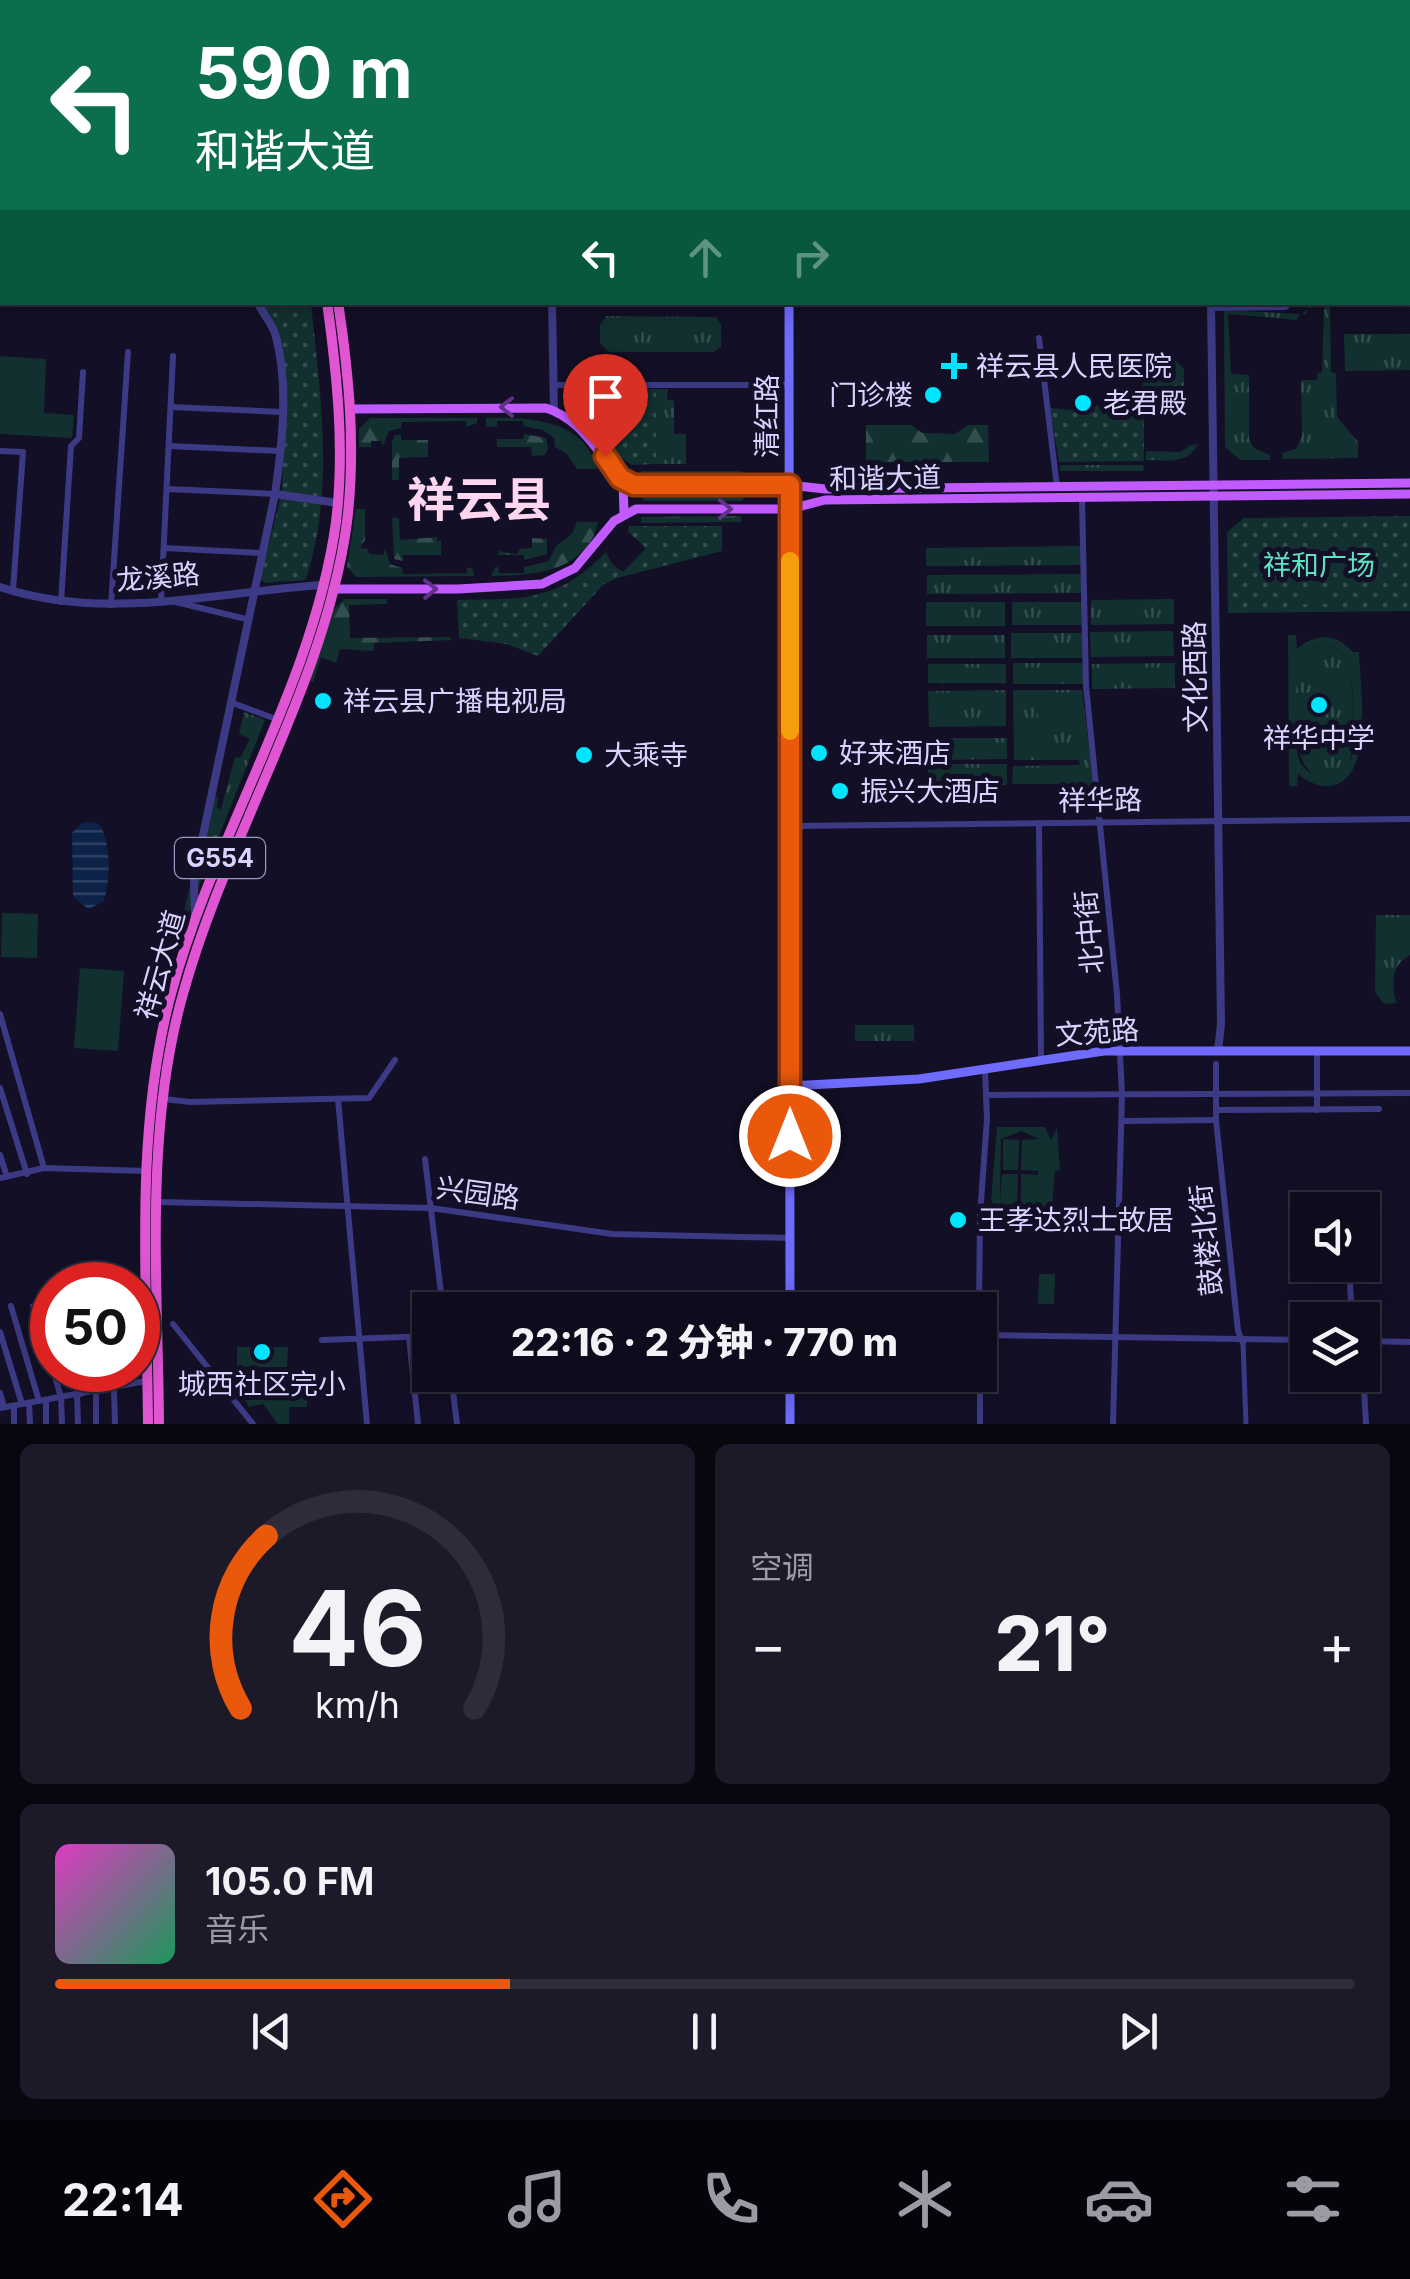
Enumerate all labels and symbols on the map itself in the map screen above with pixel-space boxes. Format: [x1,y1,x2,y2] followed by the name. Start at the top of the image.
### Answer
[976,349,1172,383] place label: 祥云县人民医院
[941,353,967,379] marker: 祥云县人民医院
[563,354,648,457] pin
[750,374,784,458] street label: 清红路
[829,378,913,412] place label: 门诊楼
[922,384,944,406] marker: 门诊楼
[1103,386,1187,420] place label: 老君殿
[1072,392,1094,414] marker: 老君殿
[498,396,514,418] one-way arrow
[829,460,941,496] street label: 和谐大道
[407,470,551,529] district label: 祥云县
[718,498,734,520] one-way arrow
[1263,548,1375,582] park label: 祥和广场
[115,556,201,598] street label: 龙溪路
[424,578,439,600] one-way arrow
[1177,621,1213,733] street label: 文化西路
[343,684,567,718] place label: 祥云县广播电视局
[312,690,334,712] marker: 祥云县广播电视局
[1308,694,1330,716] marker: 祥华中学
[1263,721,1375,755] place label: 祥华中学
[839,736,951,770] place label: 好来酒店
[604,738,688,772] place label: 大乘寺
[808,742,830,764] marker: 好来酒店
[573,744,595,766] marker: 大乘寺
[860,774,1000,808] place label: 振兴大酒店
[829,780,851,802] marker: 振兴大酒店
[1058,782,1142,818] street label: 祥华路
[175,838,265,878] road number: G554
[1068,889,1110,975] street label: 北中街
[128,906,192,1024] street label: 祥云大道
[1054,1012,1140,1052] street label: 文苑路
[738,1084,842,1188] position arrow
[434,1170,522,1216] street label: 兴园路
[1183,1183,1229,1297] street label: 鼓楼北街
[978,1203,1174,1237] place label: 王孝达烈士故居
[947,1209,969,1231] marker: 王孝达烈士故居
[30,1262,160,1392] speed limit sign: 50
[251,1341,273,1363] marker: 城西社区完小
[178,1367,346,1401] place label: 城西社区完小

